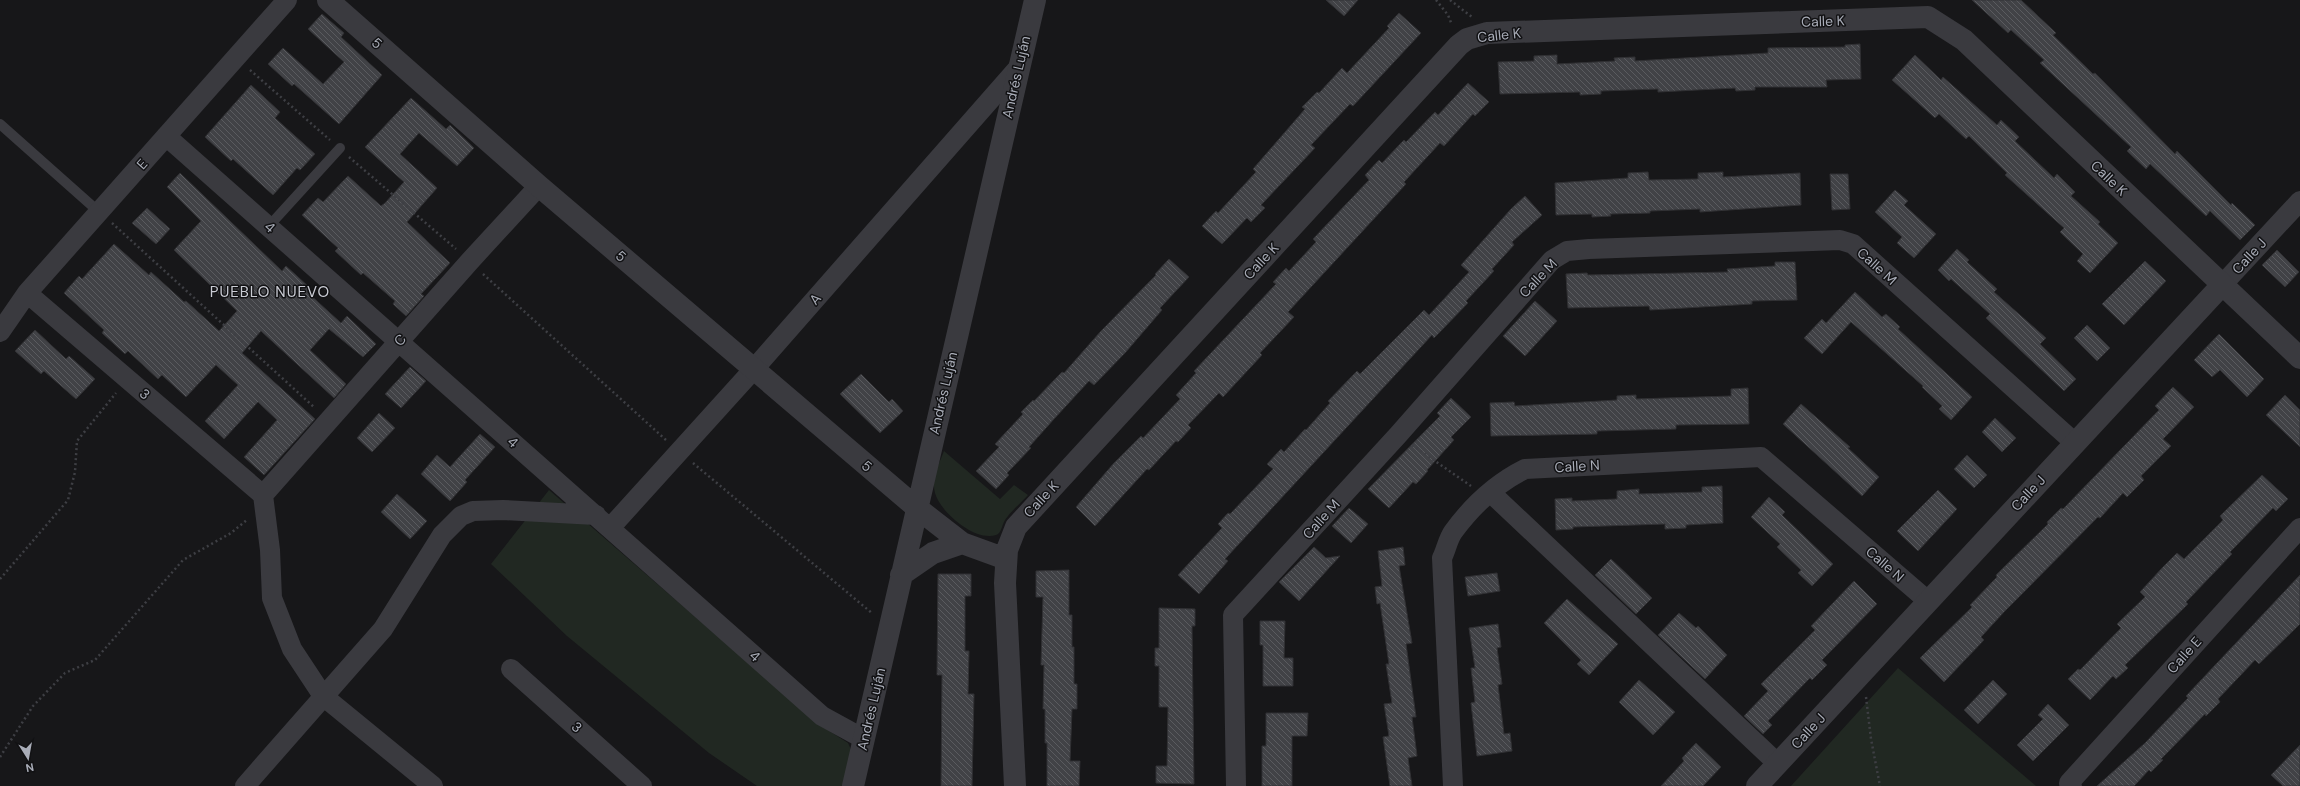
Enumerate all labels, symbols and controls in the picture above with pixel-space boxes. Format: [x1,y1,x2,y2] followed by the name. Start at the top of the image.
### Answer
[1801,11,1845,31] street label: Calle K
[1476,24,1522,46] street label: Calle K
[368,33,386,53] street label: 5
[998,34,1034,120] street label: Andrés Luján
[133,155,151,173] street label: E
[2087,156,2131,200] street label: Calle K
[261,217,279,237] street label: 4
[2228,234,2270,278] street label: Calle J
[1239,239,1283,283] street label: Calle K
[1853,243,1901,289] street label: Calle M
[612,246,630,266] street label: 5
[1515,255,1561,301] street label: Calle M
[210,282,330,302] district label: PUEBLO NUEVO
[805,290,825,308] street label: A
[390,330,410,350] street label: C
[925,350,961,436] street label: Andrés Luján
[136,384,154,404] street label: 3
[504,432,523,452] street label: 4
[858,456,876,476] street label: 5
[1554,456,1600,476] street label: Calle N
[2007,471,2049,515] street label: Calle J
[1019,477,1063,521] street label: Calle K
[1298,495,1344,543] street label: Calle M
[1862,542,1908,586] street label: Calle N
[2163,633,2205,677] street label: Calle E
[746,646,765,666] street label: 4
[853,666,889,752] street label: Andrés Luján
[1787,709,1829,753] street label: Calle J
[568,718,586,736] street label: 3
[8,738,48,778] north arrow
[25,760,35,775] text: N

